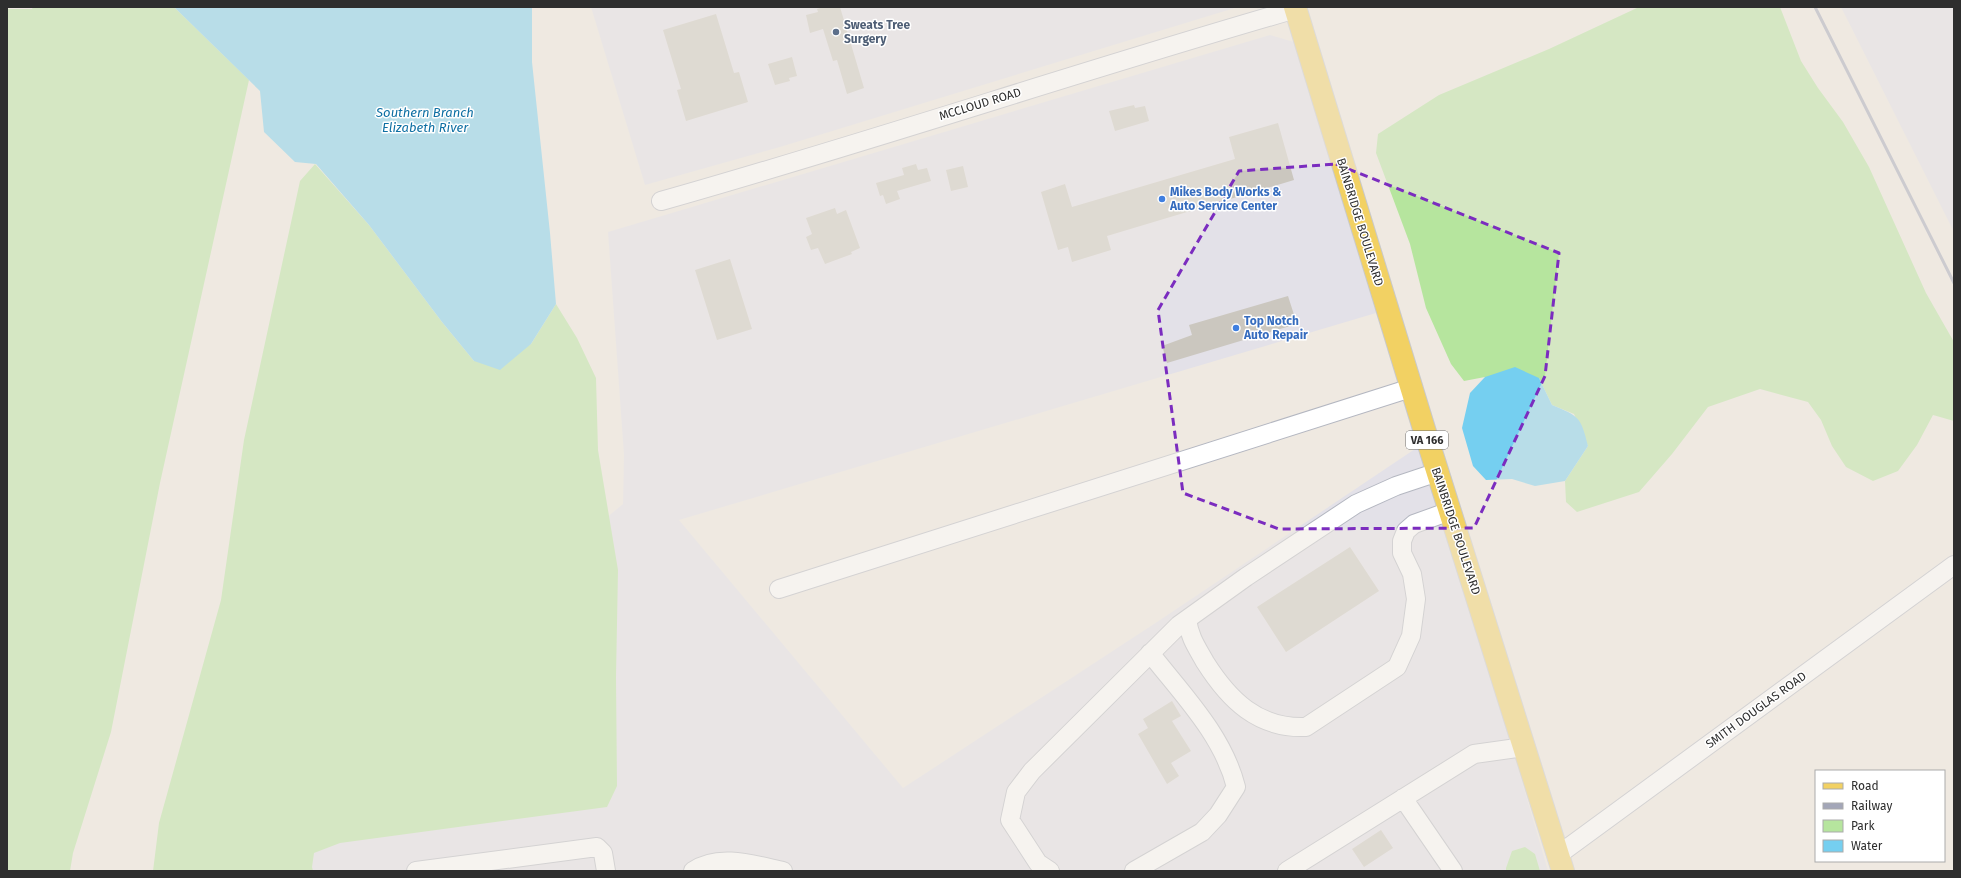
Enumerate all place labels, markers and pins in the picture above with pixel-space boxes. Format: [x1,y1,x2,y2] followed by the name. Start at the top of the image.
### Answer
[844,18,910,46] place label: Sweats Tree Surgery
[831,27,841,37] marker: Sweats Tree Surgery
[1169,185,1281,213] place label: Mikes Body Works & Auto Service Center
[1157,194,1167,204] marker: Mikes Body Works & Auto Service Center
[1243,314,1308,342] place label: Top Notch Auto Repair
[1231,323,1241,333] marker: Top Notch Auto Repair

